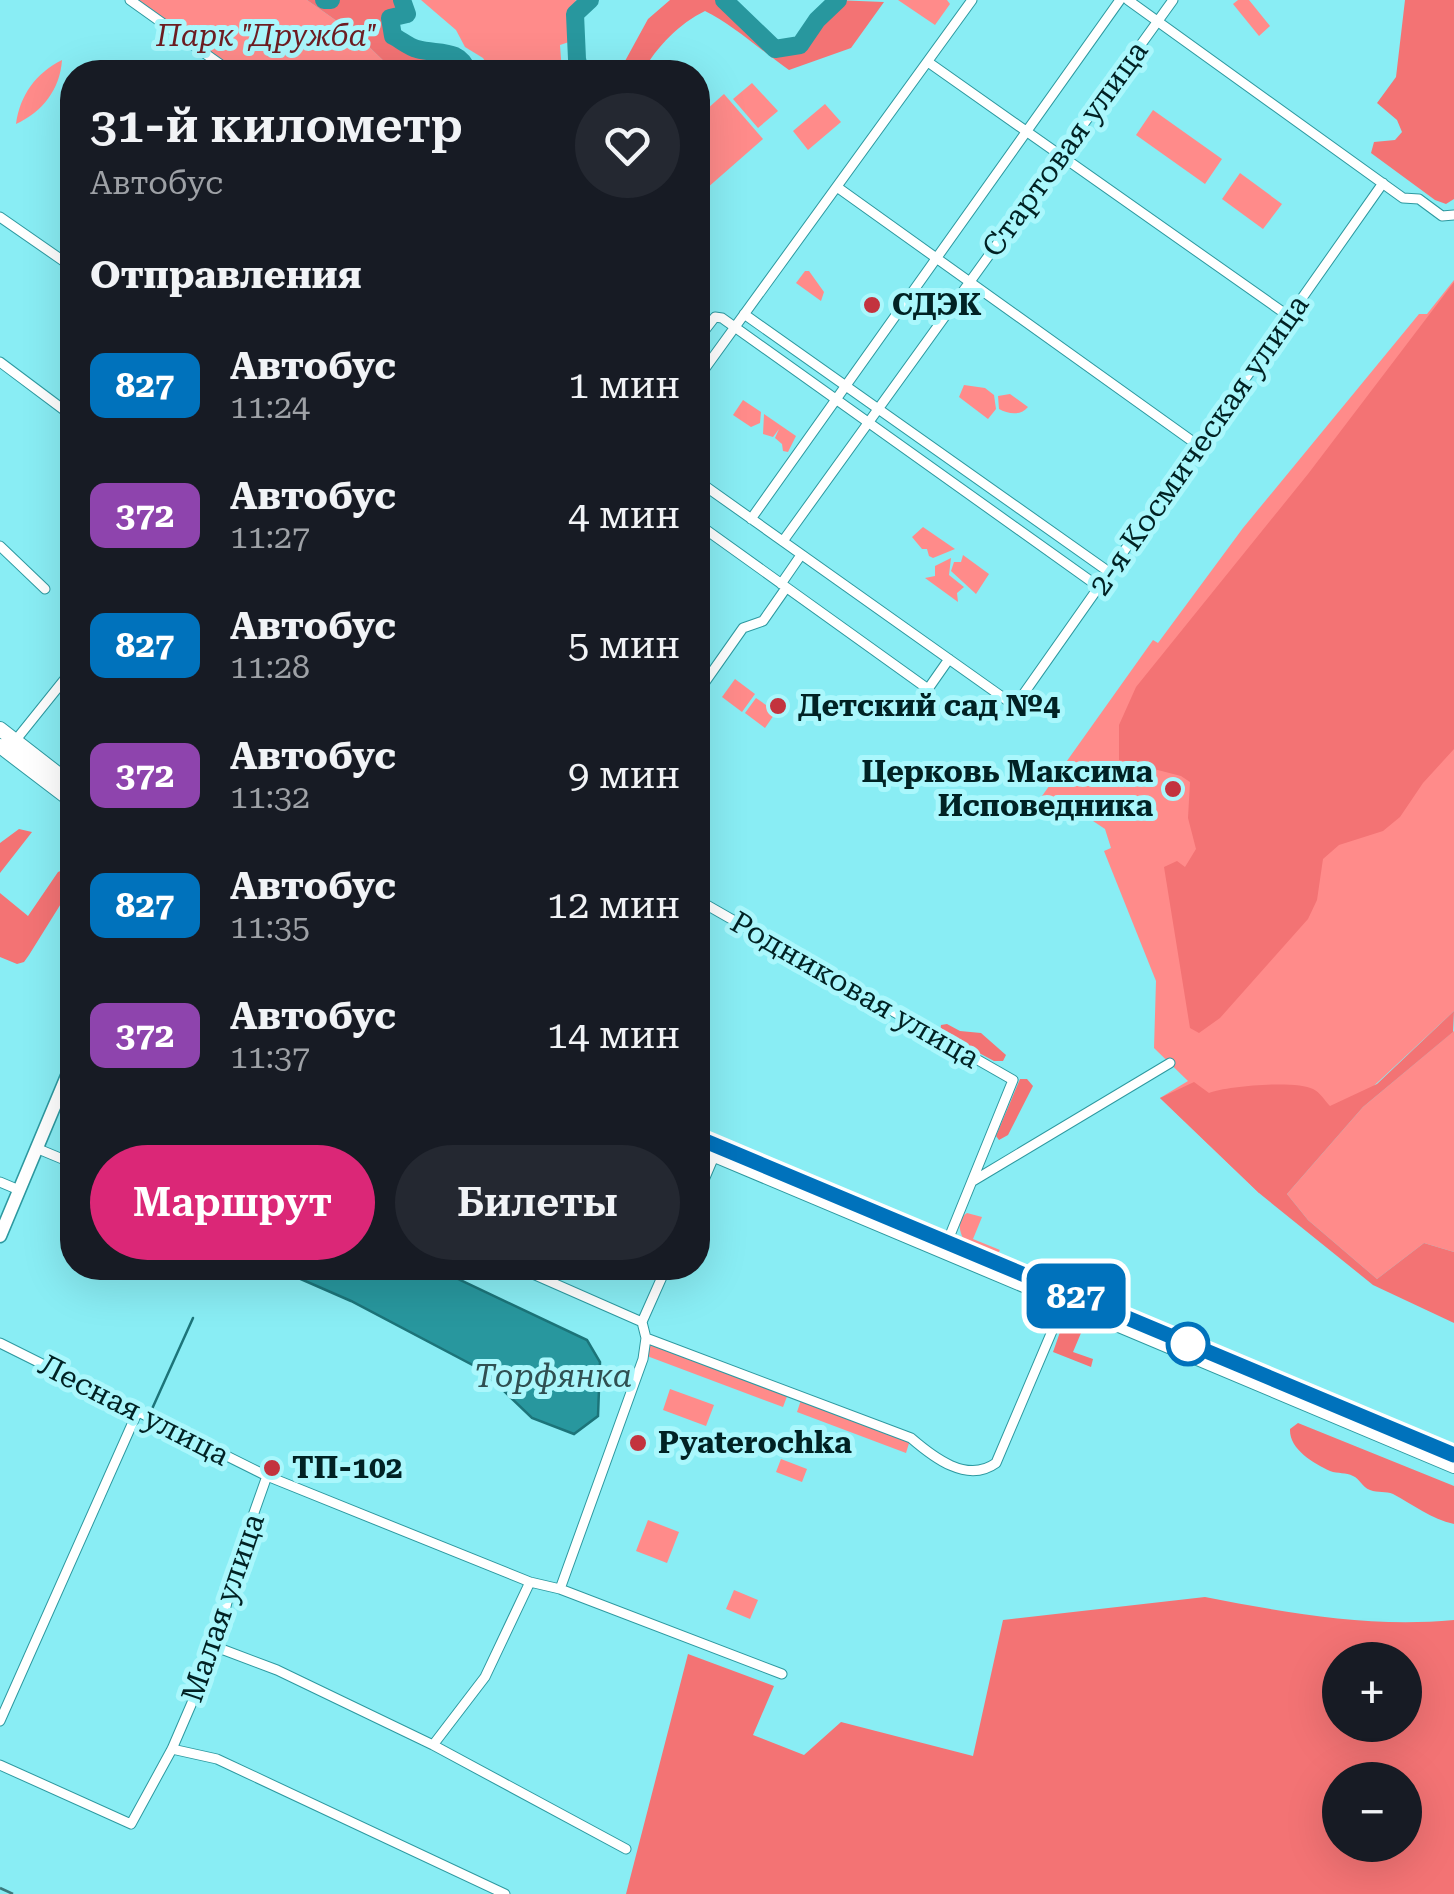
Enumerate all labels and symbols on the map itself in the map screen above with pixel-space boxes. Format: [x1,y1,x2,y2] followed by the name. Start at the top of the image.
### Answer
[155,18,378,53] park label: Парк "Дружба"
[975,34,1155,263] street label: Стартовая улица
[892,287,982,322] place label: СДЭК
[1082,288,1316,601] street label: 2-я Космическая улица
[861,294,883,316] marker: СДЭК
[798,688,1060,723] place label: Детский сад №4
[767,695,789,717] marker: Детский сад №4
[861,754,1153,823] place label: Церковь Максима Исповедника
[1162,778,1184,800] marker: Церковь Максима Исповедника
[725,904,986,1075] street label: Родниковая улица
[1018,1264,1134,1328] line badge: 827
[1167,1323,1209,1365] unlabelled marker
[33,1347,235,1473] street label: Лесная улица
[474,1357,632,1395] water label: Торфянка
[658,1425,852,1460] place label: Pyaterochka
[627,1432,649,1454] marker: Pyaterochka
[292,1450,403,1485] place label: ТП-102
[261,1457,283,1479] marker: ТП-102
[174,1509,271,1707] street label: Малая улица

